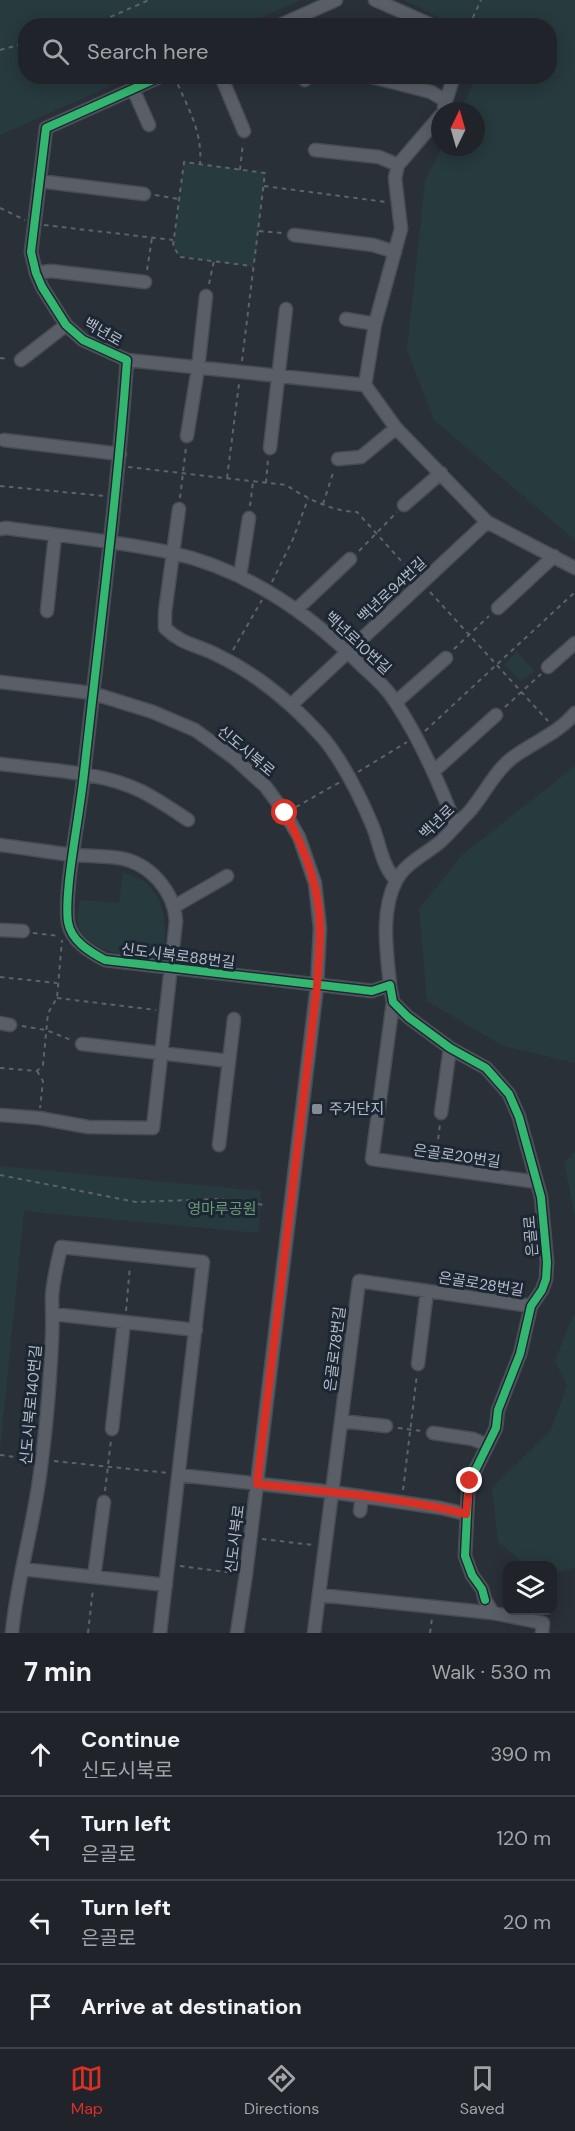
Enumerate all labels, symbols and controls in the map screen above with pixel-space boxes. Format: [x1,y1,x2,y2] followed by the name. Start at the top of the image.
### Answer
[18,18,557,84] search box
[39,35,72,68] icon: search
[87,37,208,66] text: Search here
[431,102,485,156] north arrow
[80,313,126,351] street label: 백년로
[353,553,431,627] street label: 백년로94번길
[320,607,396,679] street label: 백년로10번길
[213,721,279,781] street label: 신도시북로
[271,799,297,825] route start
[415,800,459,844] street label: 백년로
[120,939,236,973] street label: 신도시북로88번길
[329,1099,384,1119] place label: 주거단지
[310,1102,324,1116] marker: 주거단지
[412,1140,502,1172] street label: 은골로20번길
[187,1199,257,1219] park label: 영마루공원
[519,1215,543,1257] street label: 은골로
[437,1267,525,1301] street label: 은골로28번길
[320,1305,350,1393] street label: 은골로78번길
[16,1344,46,1466] street label: 신도시북로140번길
[456,1467,482,1493] route end
[221,1504,249,1574] street label: 신도시북로
[503,1561,557,1615] map controls
[503,1561,557,1615] button: layers
[24,1655,92,1689] text: 7 min
[432,1659,551,1685] text: Walk · 530 m
[81,1725,180,1754] text: Continue
[24,1738,57,1771] icon: ahead
[490,1741,551,1767] text: 390 m
[81,1757,173,1783] text: 신도시북로
[81,1809,171,1838] text: Turn left
[24,1822,57,1855] icon: left
[497,1825,551,1851] text: 120 m
[81,1841,136,1867] text: 은골로
[81,1893,171,1922] text: Turn left
[24,1906,57,1939] icon: left
[503,1909,551,1935] text: 20 m
[81,1925,136,1951] text: 은골로
[24,1990,57,2023] icon: arrive
[81,1992,302,2021] text: Arrive at destination
[70,2062,103,2119] tab: Map
[244,2062,319,2119] tab: Directions
[460,2062,505,2119] tab: Saved

